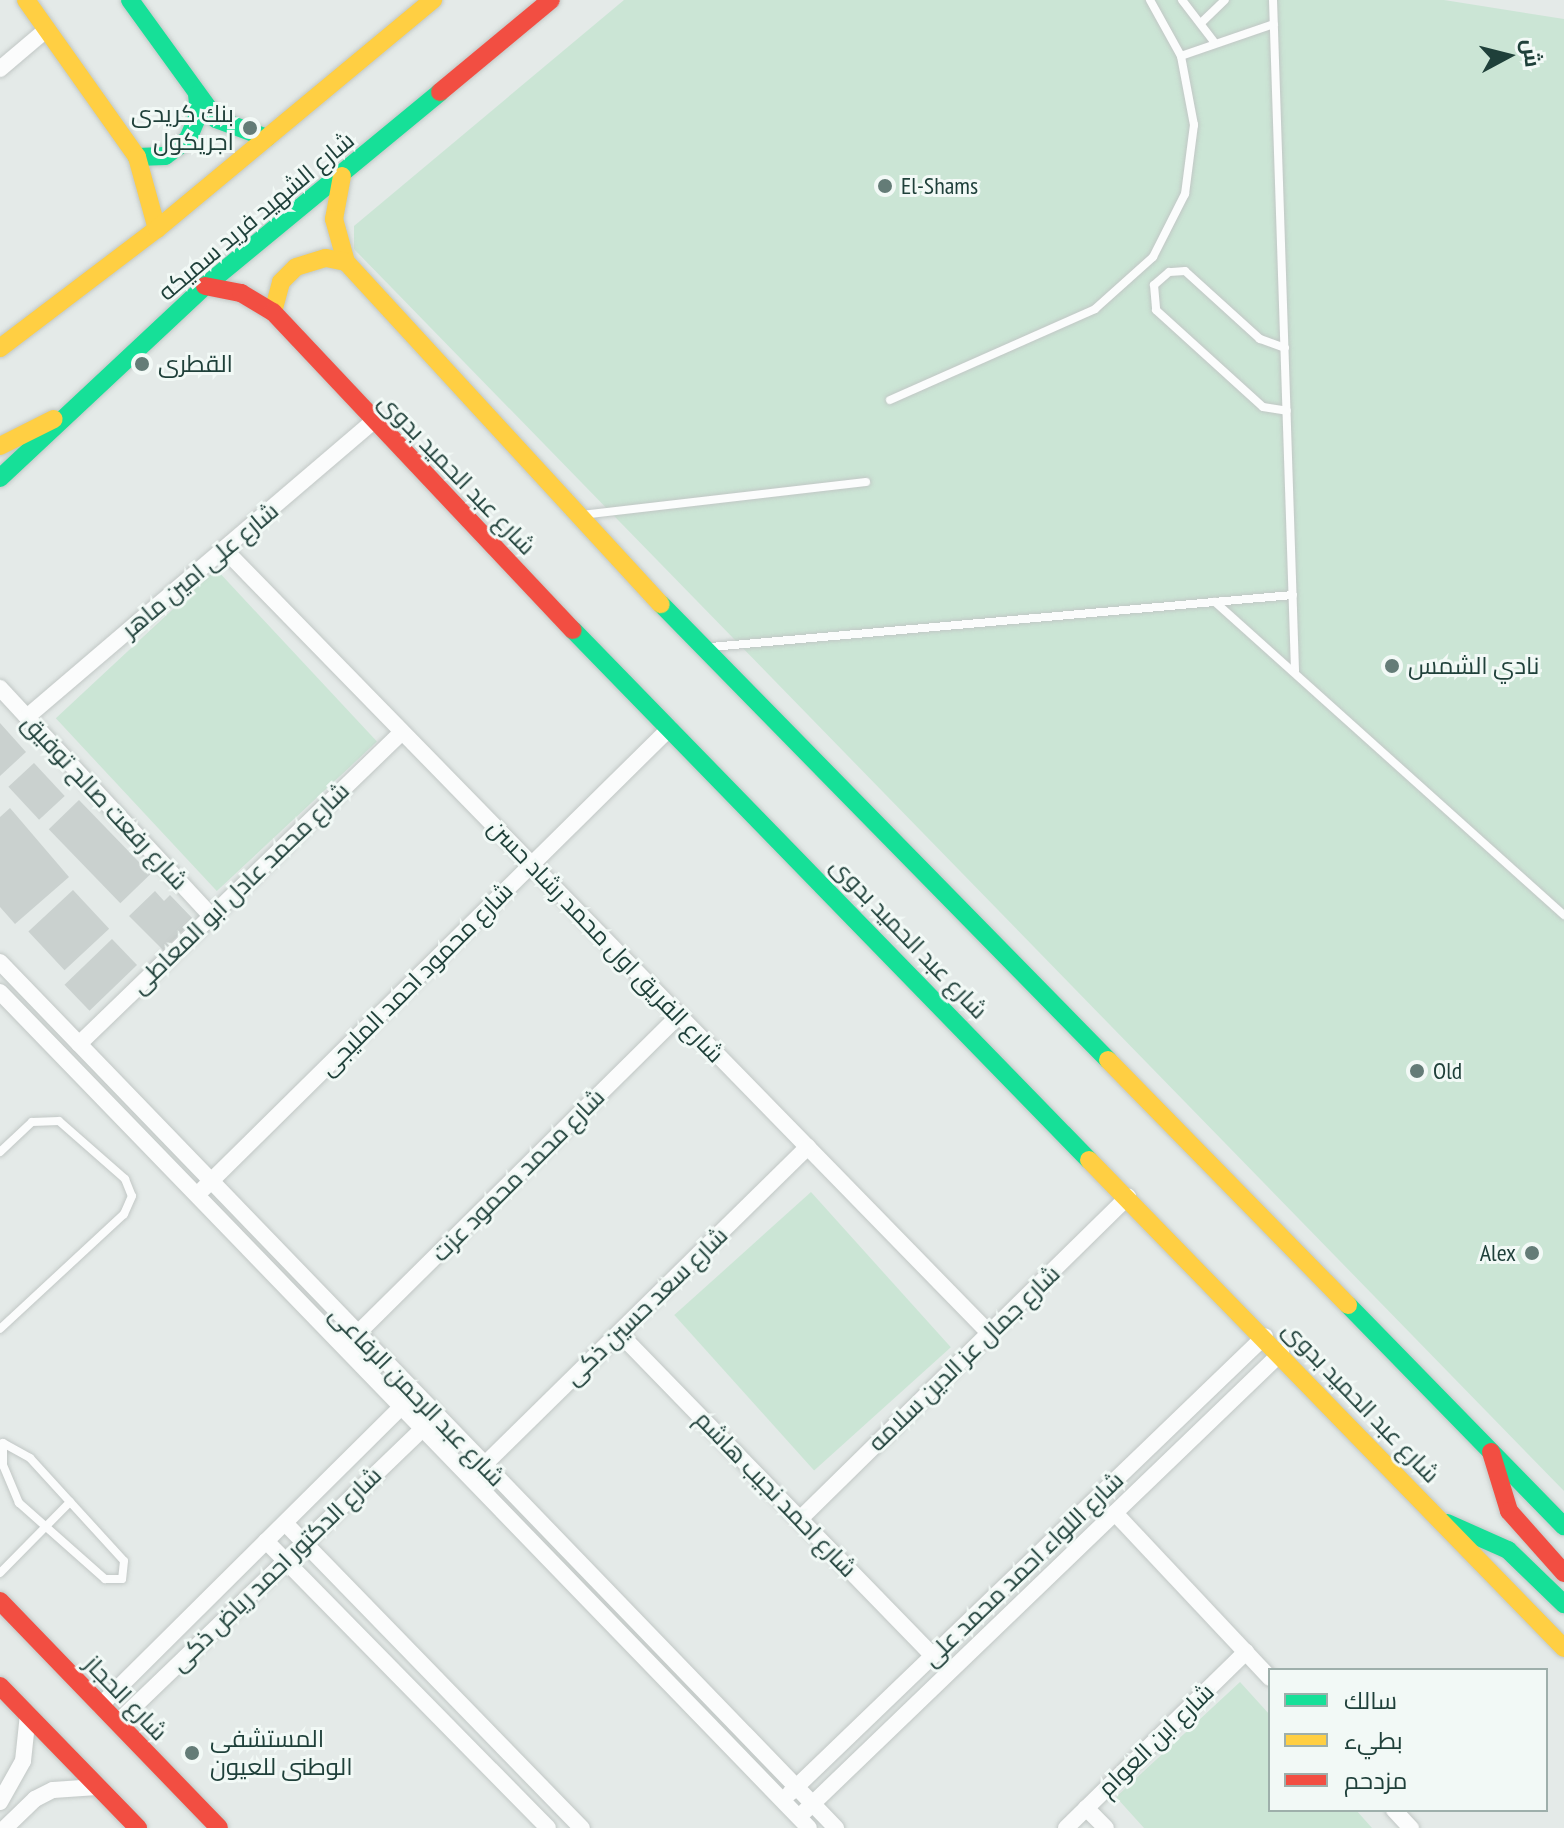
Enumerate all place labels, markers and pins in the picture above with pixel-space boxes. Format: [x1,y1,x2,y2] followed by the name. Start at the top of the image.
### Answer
[131,100,234,156] place label: بنك كريدى اجريكول
[241,119,259,137] marker: بنك كريدى اجريكول
[901,172,978,200] place label: El-Shams
[876,177,894,195] marker: El-Shams
[158,350,233,378] place label: القطرى
[133,355,151,373] marker: القطرى
[1408,652,1539,680] place label: نادي الشمس
[1383,657,1401,675] marker: نادي الشمس
[1433,1057,1462,1085] place label: Old
[1408,1062,1426,1080] marker: Old
[1480,1239,1516,1267] place label: Alex
[1523,1244,1541,1262] marker: Alex
[210,1725,353,1781] place label: المستشفى الوطنى للعيون
[181,1742,203,1764] marker: المستشفى الوطنى للعيون

